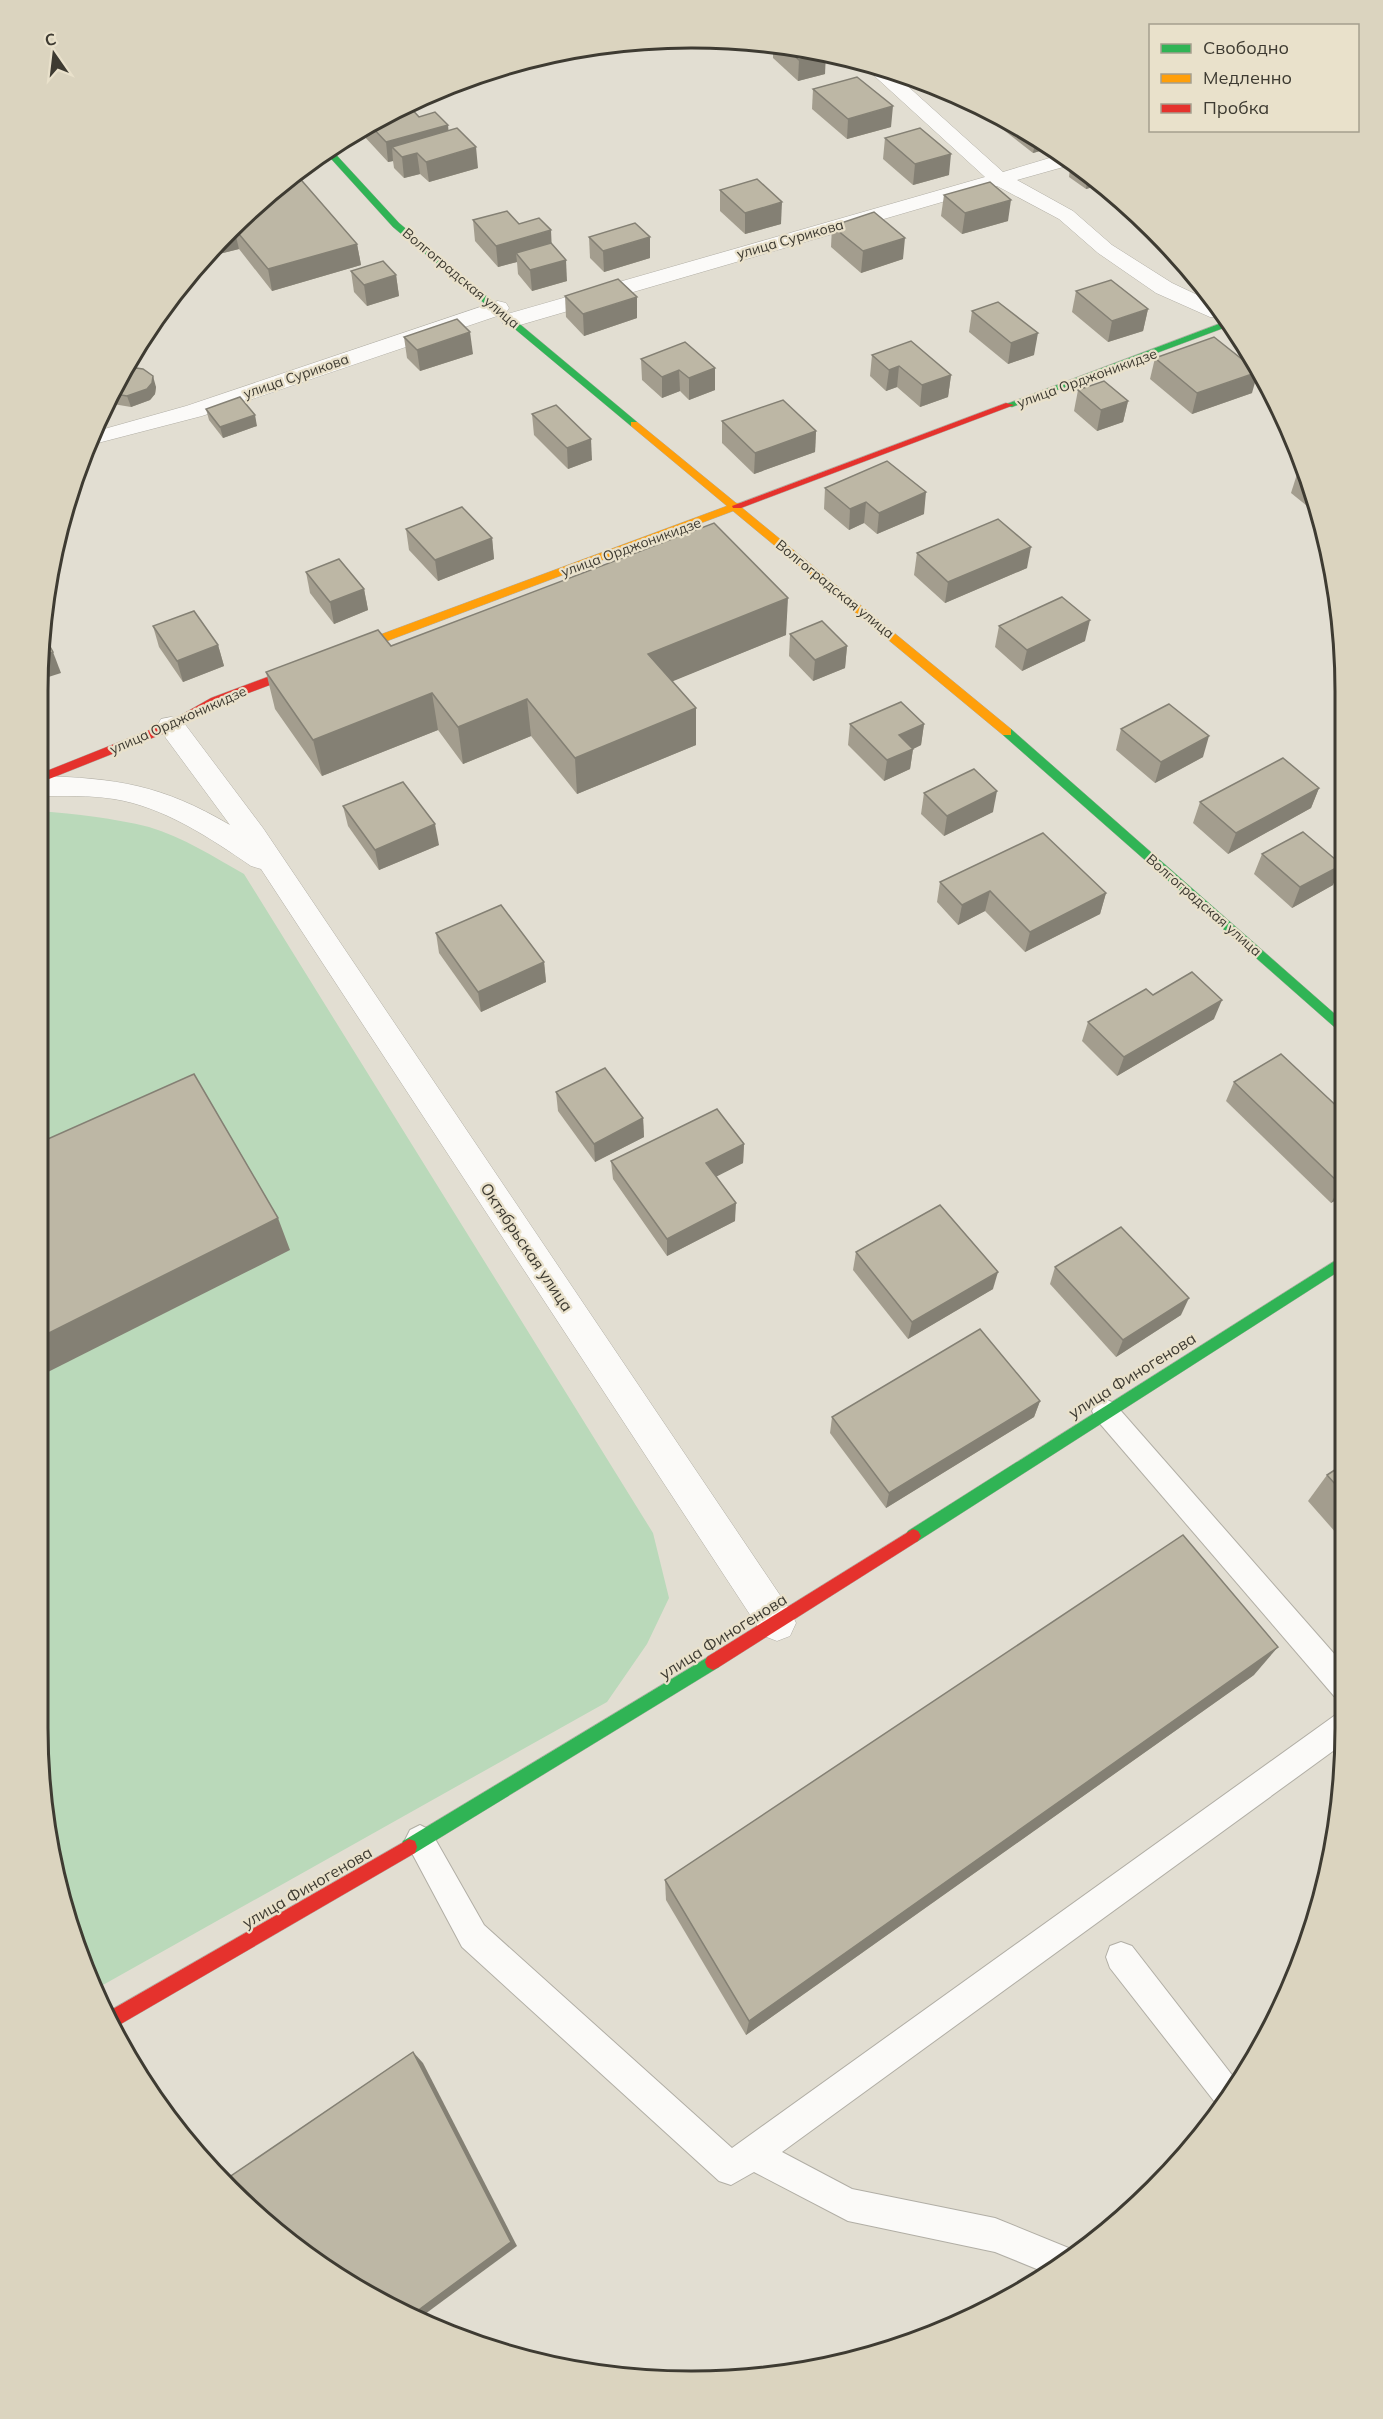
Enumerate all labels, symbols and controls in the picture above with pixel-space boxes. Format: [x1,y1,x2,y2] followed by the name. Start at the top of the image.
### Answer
[24,24,84,84] north arrow
[1149,24,1359,132] legend
[43,28,58,50] text: С
[1203,36,1289,59] text: Свободно
[1203,66,1292,89] text: Медленно
[1203,96,1269,119] text: Пробка
[735,215,845,263] street label: улица Сурикова
[399,224,523,332] street label: Волгоградская улица
[1015,344,1160,412] street label: улица Орджоникидзе
[241,350,351,402] street label: улица Сурикова
[559,513,704,581] street label: улица Орджоникидзе
[772,536,898,642] street label: Волгоградская улица
[107,682,249,758] street label: улица Орджоникидзе
[1143,850,1265,960] street label: Волгоградская улица
[477,1179,577,1315] street label: Октябрьская улица
[1065,1328,1199,1422] street label: улица Финогенова
[656,1589,790,1683] street label: улица Финогенова
[239,1842,375,1932] street label: улица Финогенова

